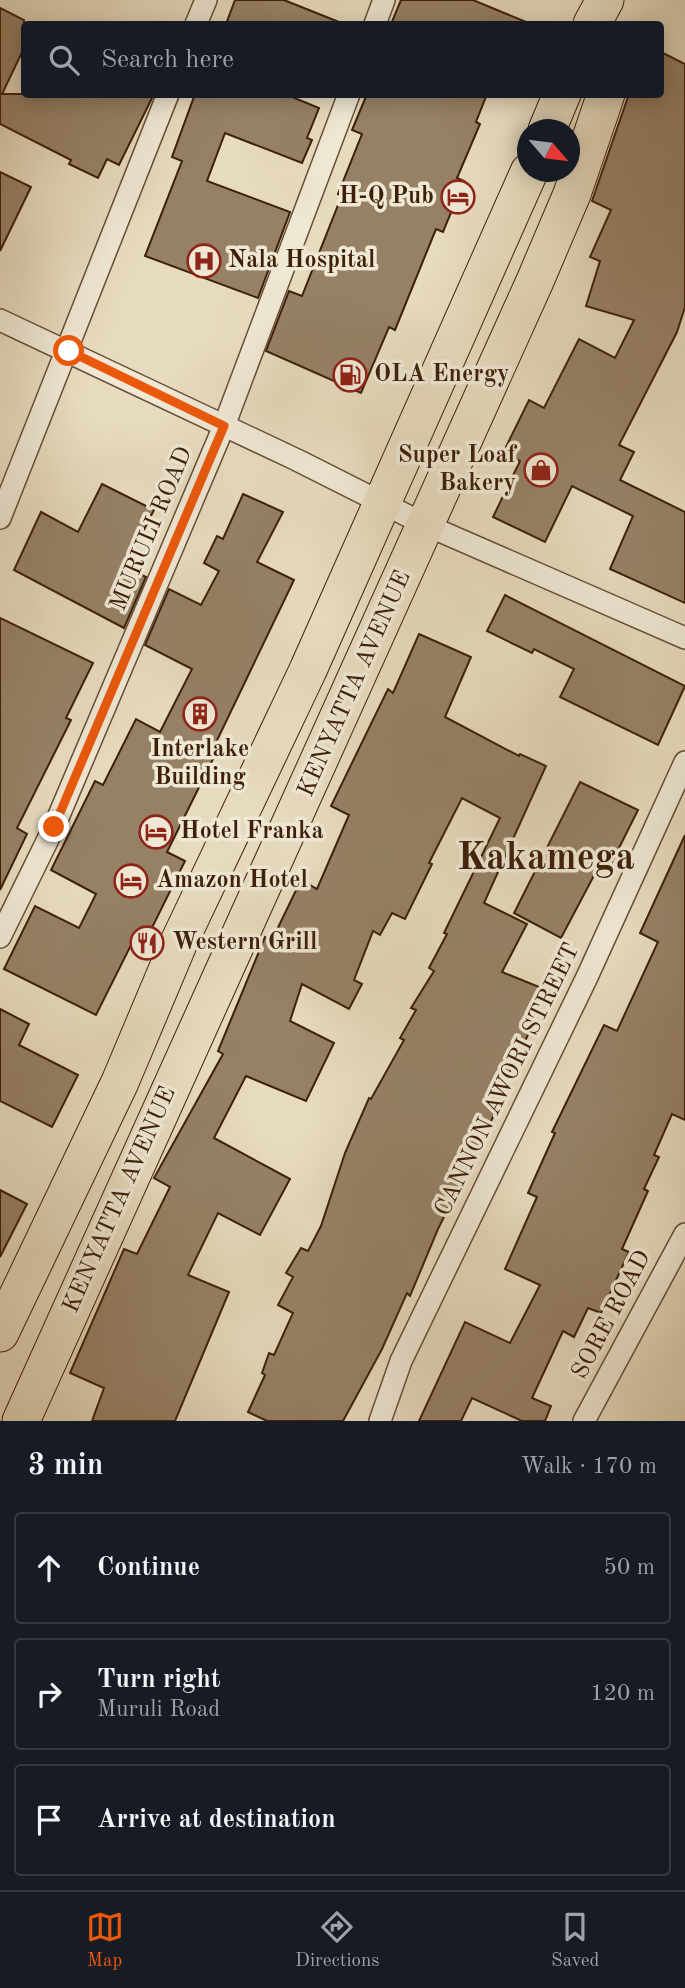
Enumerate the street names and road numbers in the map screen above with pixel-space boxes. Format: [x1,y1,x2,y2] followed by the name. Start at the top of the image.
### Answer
[107,443,197,615] street label: MURULI ROAD
[294,567,416,801] street label: KENYATTA AVENUE
[431,940,585,1220] street label: CANNON AWORI STREET
[59,1083,181,1317] street label: KENYATTA AVENUE
[568,1247,656,1383] street label: SORE ROAD

